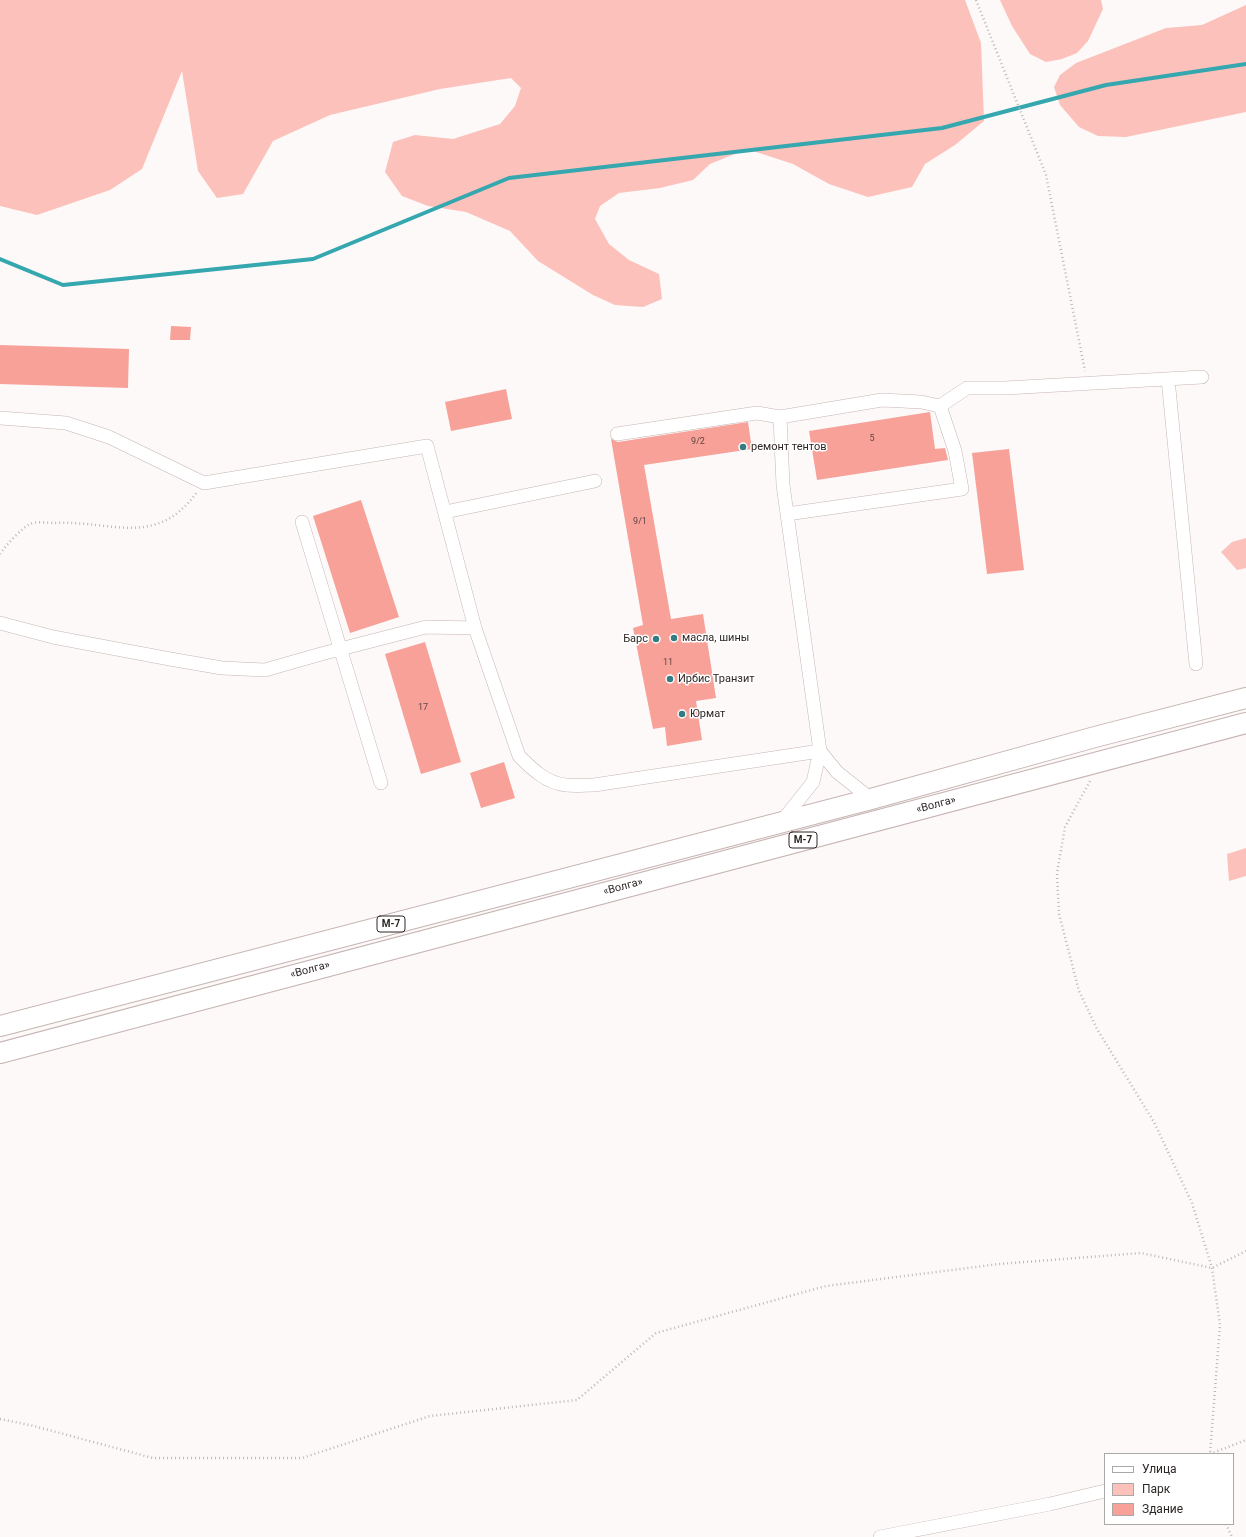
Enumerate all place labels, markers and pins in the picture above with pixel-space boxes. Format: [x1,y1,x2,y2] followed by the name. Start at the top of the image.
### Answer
[751,440,826,454] place label: ремонт тентов
[738,442,748,452] marker: ремонт тентов
[682,631,749,645] place label: масла, шины
[623,632,648,646] place label: Барс
[669,633,679,643] marker: масла, шины
[651,634,661,644] marker: Барс
[678,672,755,686] place label: Ирбис Транзит
[665,674,675,684] marker: Ирбис Транзит
[690,707,725,721] place label: Юрмат
[677,709,687,719] marker: Юрмат

